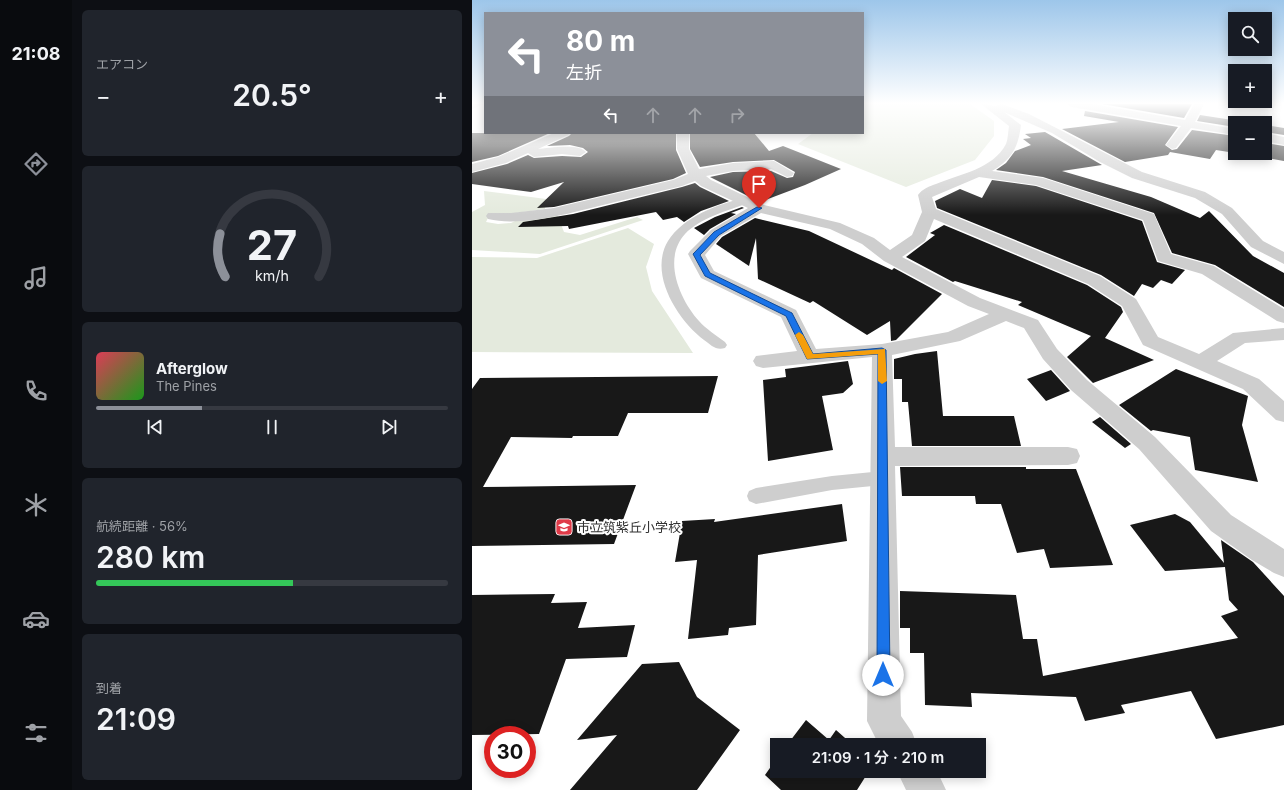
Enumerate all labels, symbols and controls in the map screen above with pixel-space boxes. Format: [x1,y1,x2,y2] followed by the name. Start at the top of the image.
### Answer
[1228,12,1272,160] map controls
[1228,12,1272,56] button: search
[566,24,635,58] text: 80 m
[500,28,552,80] icon: left
[12,43,60,64] text: 21:08
[96,56,148,72] text: エアコン
[566,62,602,83] text: 左折
[1228,64,1272,108] button: +
[232,77,312,113] text: 20.5°
[96,83,111,109] text: −
[433,83,448,109] text: +
[600,104,622,126] icon: left
[642,104,664,126] icon: ahead
[684,104,706,126] icon: ahead
[726,104,748,126] icon: right
[1228,116,1272,160] button: −
[22,150,50,178] icon: directions
[742,167,776,208] pin
[748,173,770,195] icon: arrive
[247,220,297,270] text: 27
[22,264,50,292] icon: music
[255,267,289,284] text: km/h
[156,359,228,378] text: Afterglow
[22,377,50,405] icon: phone
[156,378,217,394] text: The Pines
[144,416,166,438] icon: previous
[261,416,283,438] icon: pause
[378,416,400,438] icon: next
[22,491,50,519] icon: climate
[554,517,574,537] school or university icon: 市立筑紫丘小学校
[96,518,188,534] text: 航続距離 · 56%
[577,519,681,535] place label: 市立筑紫丘小学校
[96,539,205,575] text: 280 km
[22,605,50,633] icon: car
[862,654,904,696] position arrow
[96,680,122,696] text: 到着
[96,701,176,737] text: 21:09
[22,719,50,747] icon: filters
[484,726,536,778] speed limit sign: 30
[812,748,944,767] text: 21:09 · 1 分 · 210 m

